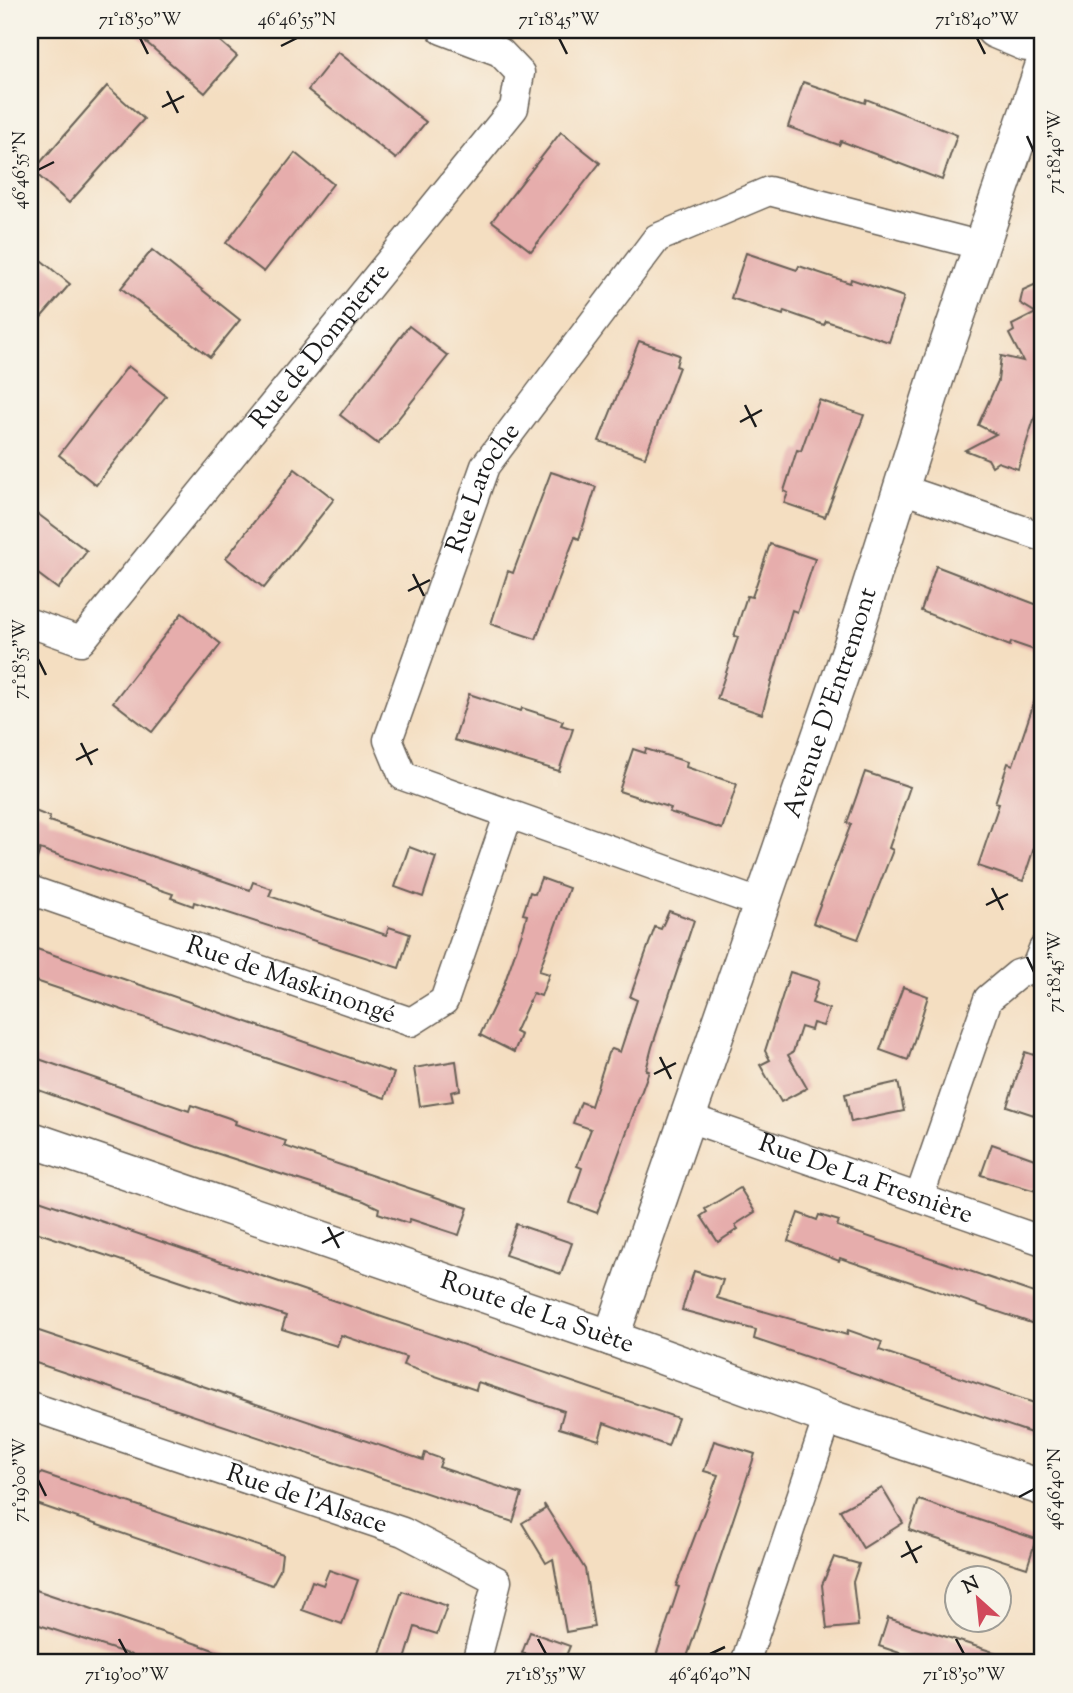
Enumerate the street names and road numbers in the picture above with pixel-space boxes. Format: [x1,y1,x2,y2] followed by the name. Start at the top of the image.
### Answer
[242,255,399,437] street label: Rue de Dompierre
[437,415,530,558] street label: Rue Laroche
[774,583,887,823] street label: Avenue D'Entremont
[181,927,401,1034] street label: Rue de Maskinongé
[753,1125,978,1234] street label: Rue De La Fresnière
[435,1262,639,1363] street label: Route de La Suète
[221,1455,392,1544] street label: Rue de l'Alsace

